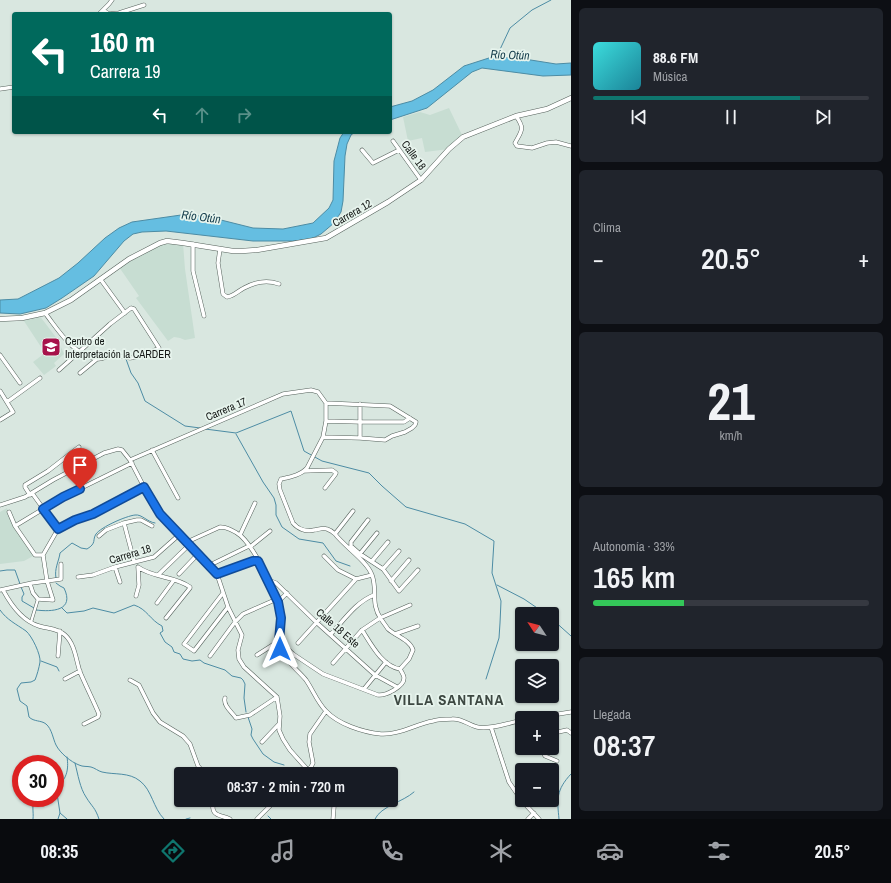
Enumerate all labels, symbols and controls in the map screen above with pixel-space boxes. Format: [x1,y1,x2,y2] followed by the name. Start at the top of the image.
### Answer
[90,23,155,61] text: 160 m
[24,28,76,80] icon: left
[490,46,530,64] water label: Río Otún
[653,47,698,68] text: 88.6 FM
[90,59,161,84] text: Carrera 19
[653,68,687,85] text: Música
[149,104,171,126] icon: left
[191,104,213,126] icon: ahead
[233,104,255,126] icon: right
[628,106,650,128] icon: previous
[720,106,742,128] icon: pause
[812,106,834,128] icon: next
[399,137,429,173] street label: Calle 18
[330,196,374,230] street label: Carrera 12
[180,207,222,227] water label: Río Otún
[593,219,621,236] text: Clima
[701,238,761,278] text: 20.5°
[593,244,604,274] text: −
[858,244,869,274] text: +
[65,334,171,361] place label: Centro de Interpretación la CARDER
[40,336,62,358] school or university icon: Centro de Interpretación la CARDER
[707,366,755,436] text: 21
[203,394,249,424] street label: Carrera 17
[719,427,743,444] text: km/h
[63,448,97,489] pin
[69,454,91,476] icon: arrive
[593,538,675,555] text: Autonomía · 33%
[107,541,153,567] street label: Carrera 18
[593,557,675,597] text: 165 km
[313,605,363,651] street label: Calle 18 Este
[515,607,559,651] north arrow
[515,607,559,807] map controls
[259,628,301,670] position arrow
[515,659,559,703] button: layers
[394,689,504,710] district label: VILLA SANTANA
[593,706,631,723] text: Llegada
[515,711,559,755] button: +
[593,725,655,765] text: 08:37
[12,755,64,807] speed limit sign: 30
[515,763,559,807] button: −
[227,776,345,797] text: 08:37 · 2 min · 720 m
[159,837,187,865] icon: directions
[269,837,297,865] icon: music
[378,837,406,865] icon: phone
[487,837,515,865] icon: climate
[596,837,624,865] icon: car
[705,837,733,865] icon: filters
[41,839,78,864] text: 08:35
[814,839,850,864] text: 20.5°

